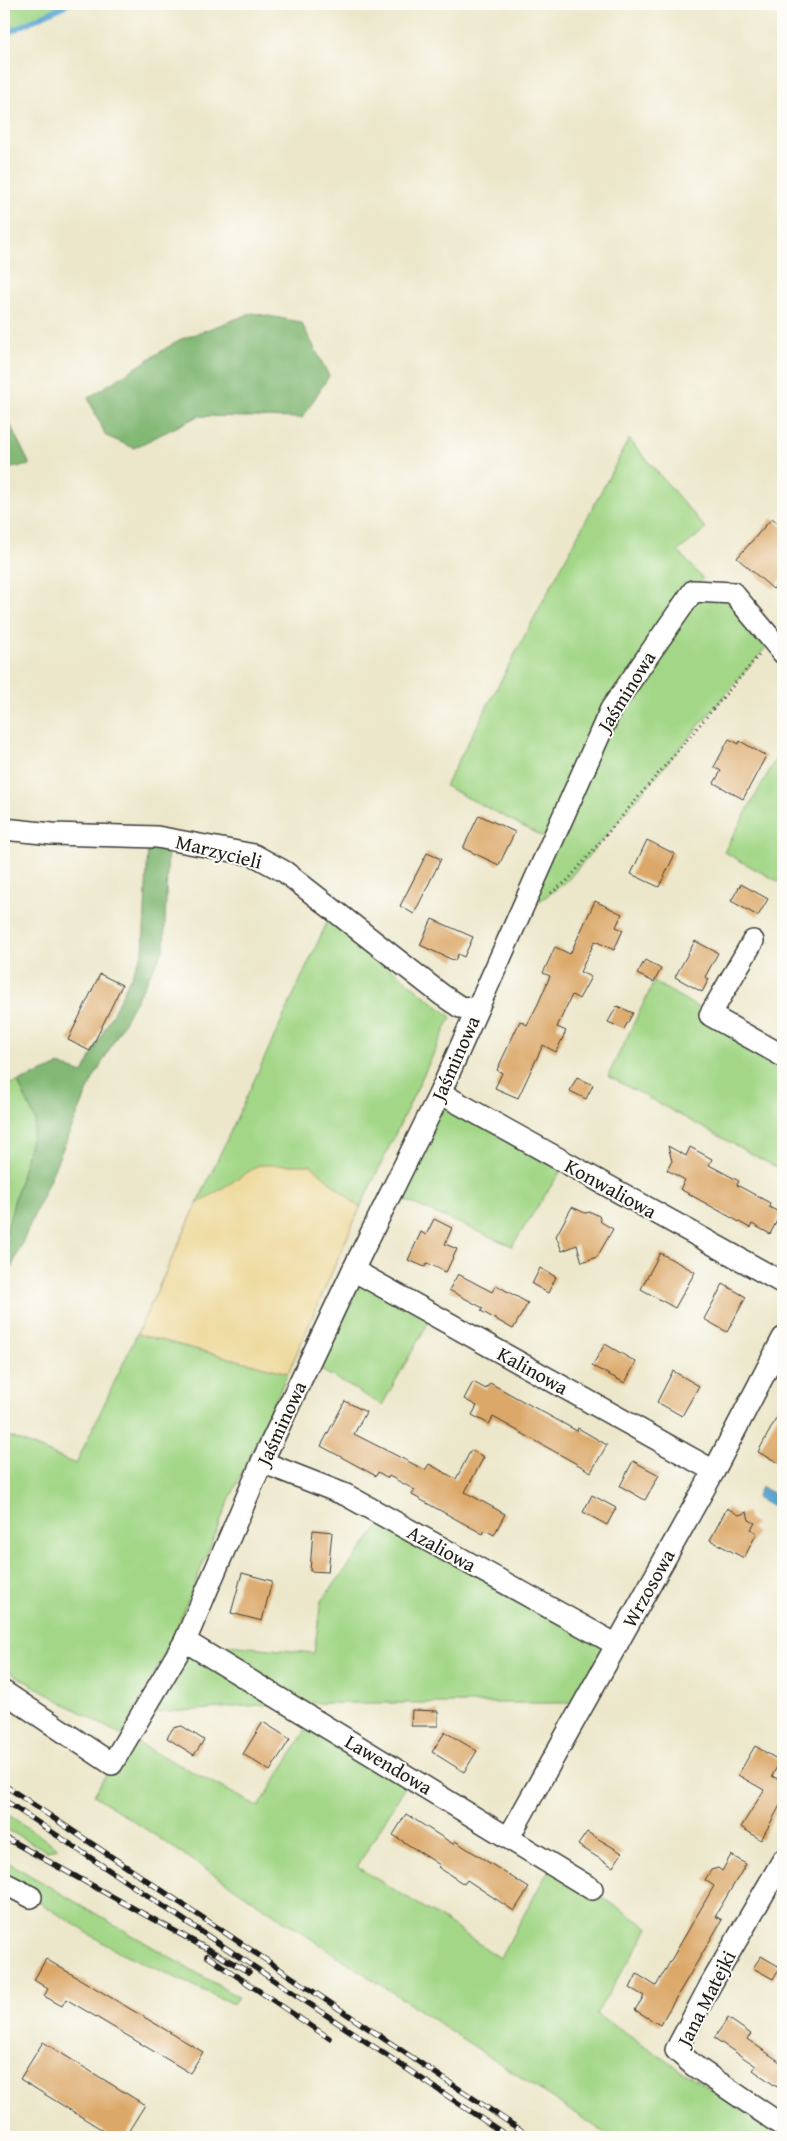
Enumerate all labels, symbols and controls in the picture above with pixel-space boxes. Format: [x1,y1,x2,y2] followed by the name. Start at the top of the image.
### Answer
[588,645,662,739] street label: Jaśminowa
[173,826,266,876] street label: Marzycieli
[422,1010,487,1108] street label: Jaśminowa
[560,1151,663,1225] street label: Konwaliowa
[492,1339,574,1402] street label: Kalinowa
[248,1376,313,1473] street label: Jaśminowa
[402,1517,482,1579] street label: Azaliowa
[615,1543,682,1632] street label: Wrzosowa
[340,1727,439,1802] street label: Lawendowa
[668,1945,743,2054] street label: Jana Matejki

